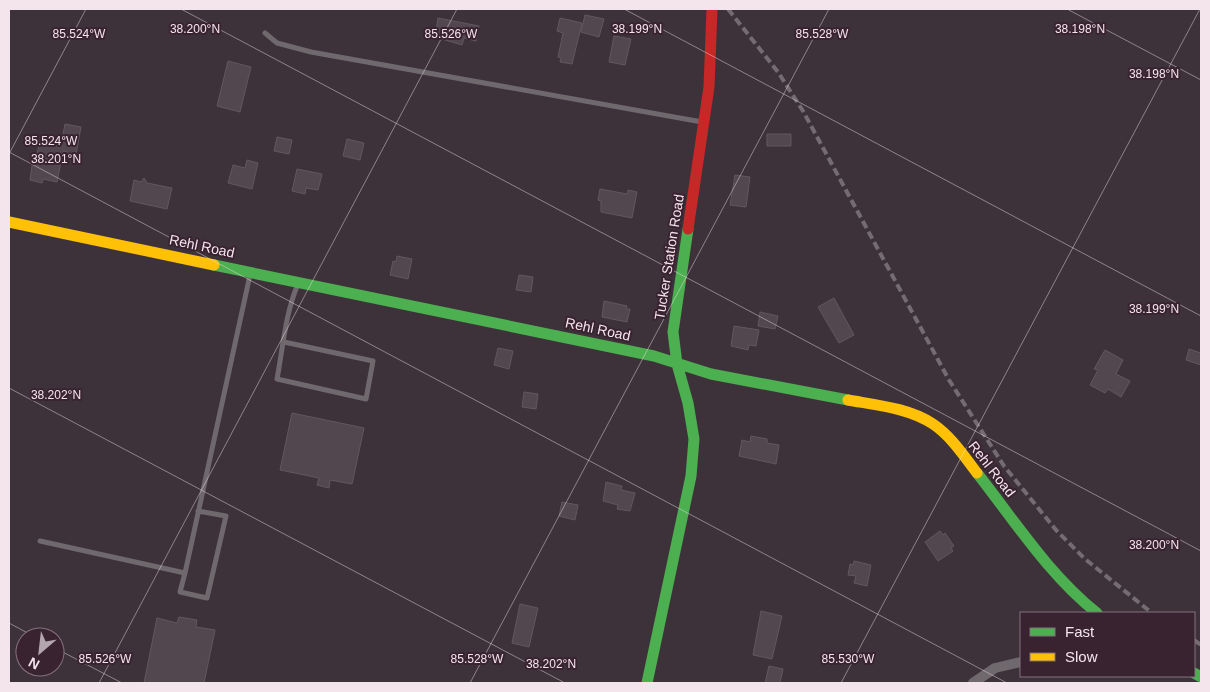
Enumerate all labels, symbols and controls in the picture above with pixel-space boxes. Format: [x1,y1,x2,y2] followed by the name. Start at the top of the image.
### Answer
[170,22,220,36] text: 38.200°N
[612,22,662,36] text: 38.199°N
[1055,22,1105,36] text: 38.198°N
[53,27,106,41] text: 85.524°W
[425,27,478,41] text: 85.526°W
[796,27,849,41] text: 85.528°W
[1129,67,1179,81] text: 38.198°N
[25,134,78,148] text: 85.524°W
[31,152,81,166] text: 38.201°N
[651,193,687,321] street label: Tucker Station Road
[168,231,236,261] street label: Rehl Road
[1129,302,1179,316] text: 38.199°N
[564,314,632,344] street label: Rehl Road
[31,388,81,402] text: 38.202°N
[965,438,1019,500] street label: Rehl Road
[1129,538,1179,552] text: 38.200°N
[1020,612,1195,677] legend
[1065,623,1095,640] text: Fast
[15,627,65,677] north arrow
[1065,648,1098,665] text: Slow
[79,652,132,666] text: 85.526°W
[451,652,504,666] text: 85.528°W
[822,652,875,666] text: 85.530°W
[26,654,42,673] text: N
[526,657,576,671] text: 38.202°N

